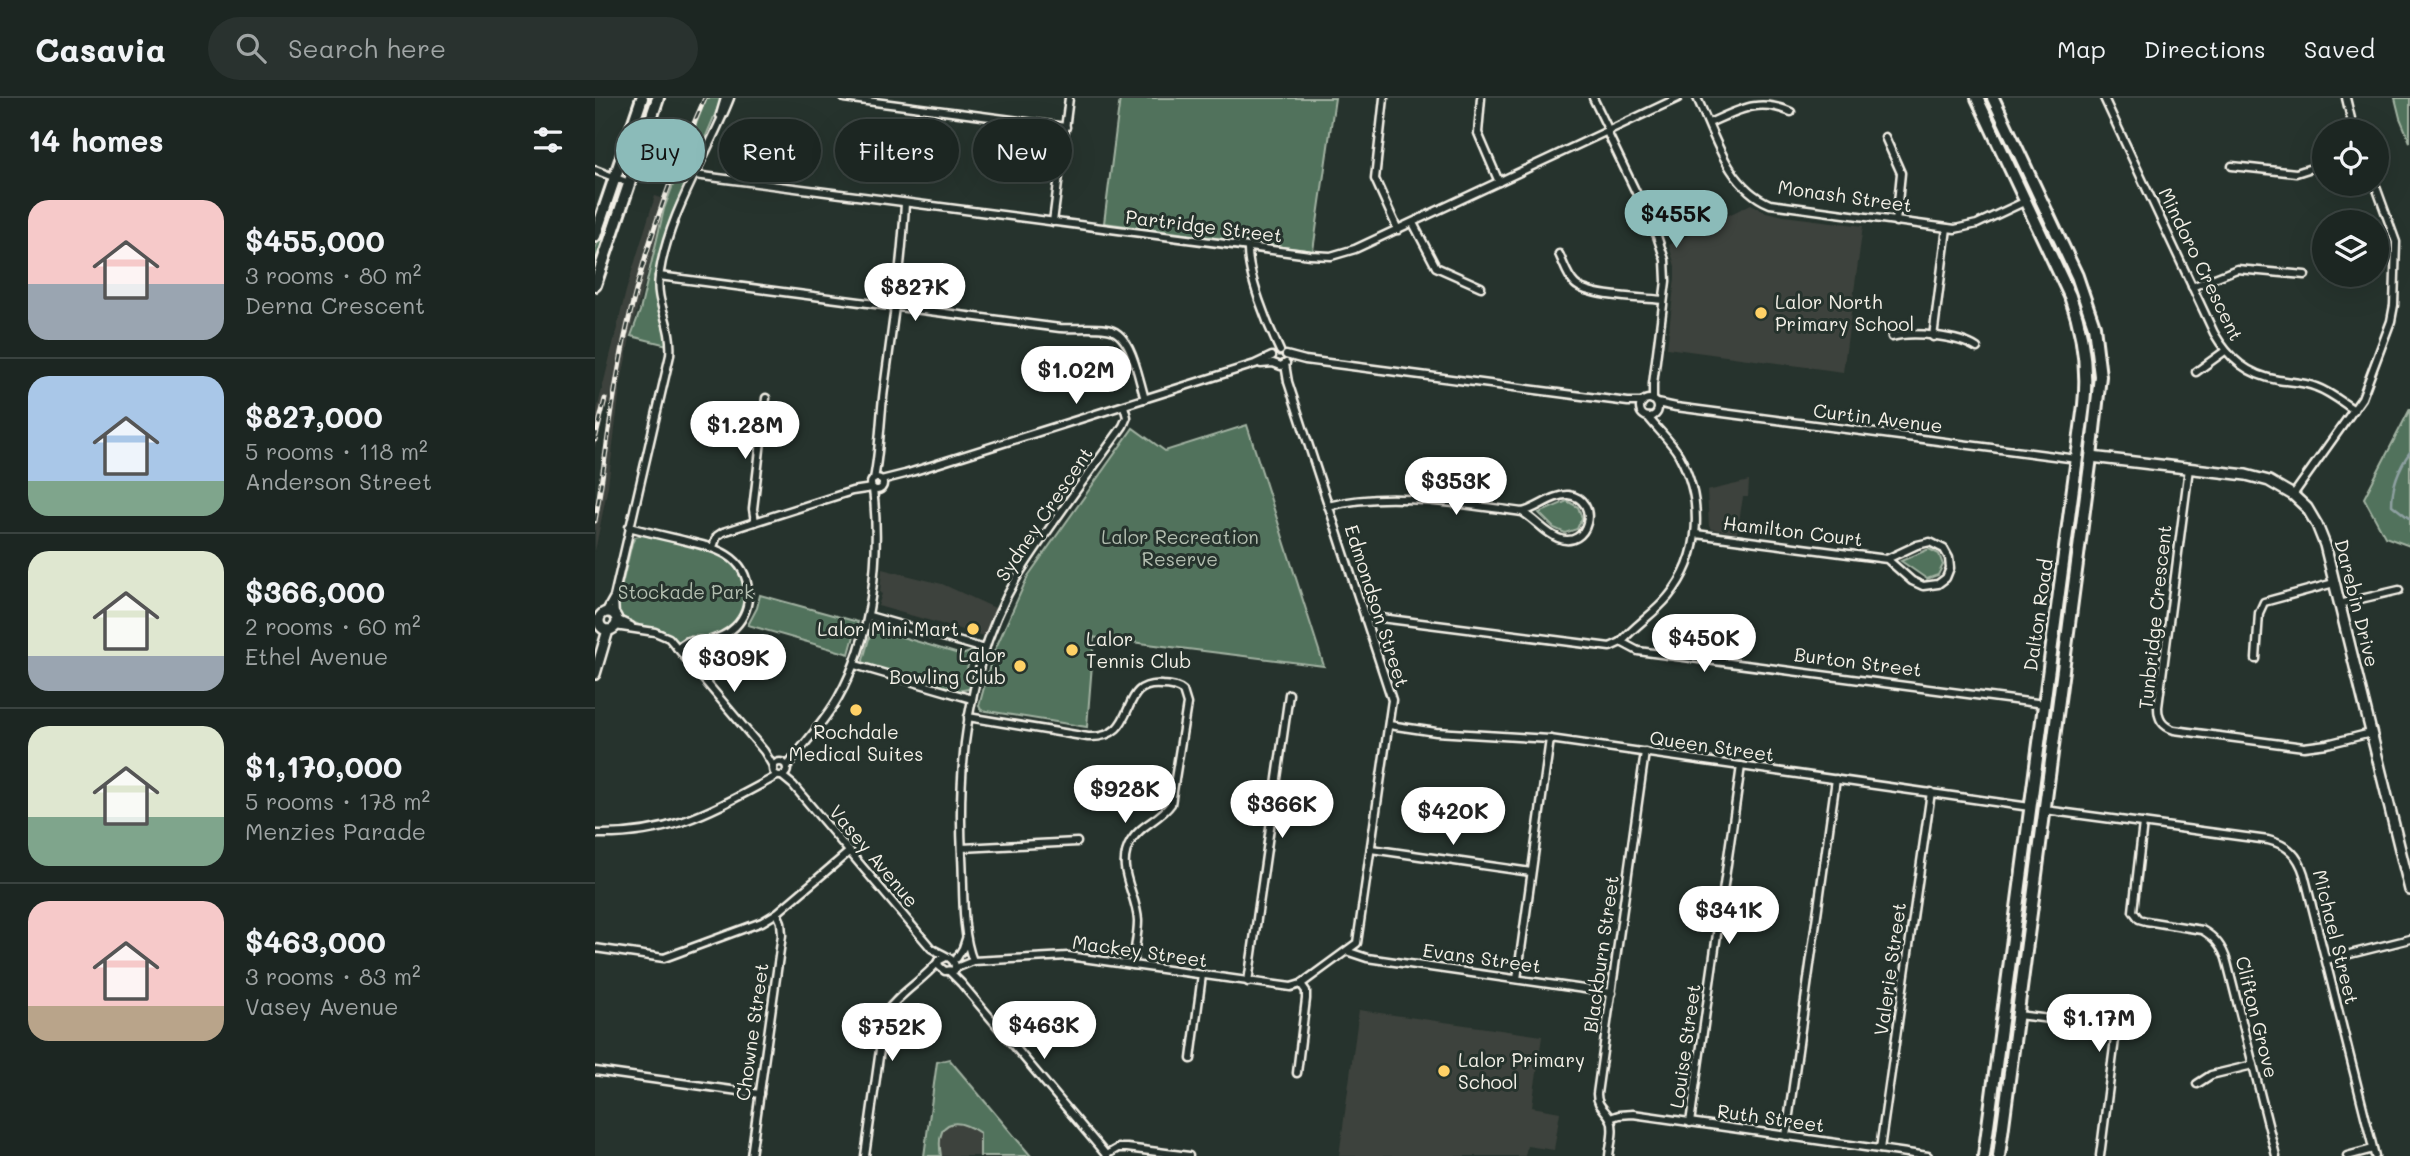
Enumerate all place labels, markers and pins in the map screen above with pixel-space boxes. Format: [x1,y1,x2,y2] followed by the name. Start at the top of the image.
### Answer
[1627,190,1725,250] pin: $455K
[866,264,964,323] pin: $827K
[1775,289,1914,336] place label: Lalor North Primary School
[1753,305,1769,321] marker: Lalor North Primary School
[1019,346,1133,406] pin: $1.02M
[688,402,802,461] pin: $1.28M
[1407,458,1505,517] pin: $353K
[1655,614,1753,674] pin: $450K
[817,616,959,641] place label: Lalor Mini Mart
[965,621,981,637] marker: Lalor Mini Mart
[1086,626,1191,673] place label: Lalor Tennis Club
[685,634,783,694] pin: $309K
[889,642,1006,689] place label: Lalor Bowling Club
[1064,642,1080,658] marker: Lalor Tennis Club
[1012,658,1028,674] marker: Lalor Bowling Club
[848,702,864,718] marker: Rochdale Medical Suites
[789,719,923,766] place label: Rochdale Medical Suites
[1076,766,1174,825] pin: $928K
[1233,780,1331,840] pin: $366K
[1404,788,1502,847] pin: $420K
[1680,886,1778,946] pin: $341K
[2042,995,2156,1054] pin: $1.17M
[995,1002,1093,1061] pin: $463K
[843,1004,941,1063] pin: $752K
[1458,1047,1585,1094] place label: Lalor Primary School
[1436,1063,1452,1079] marker: Lalor Primary School

